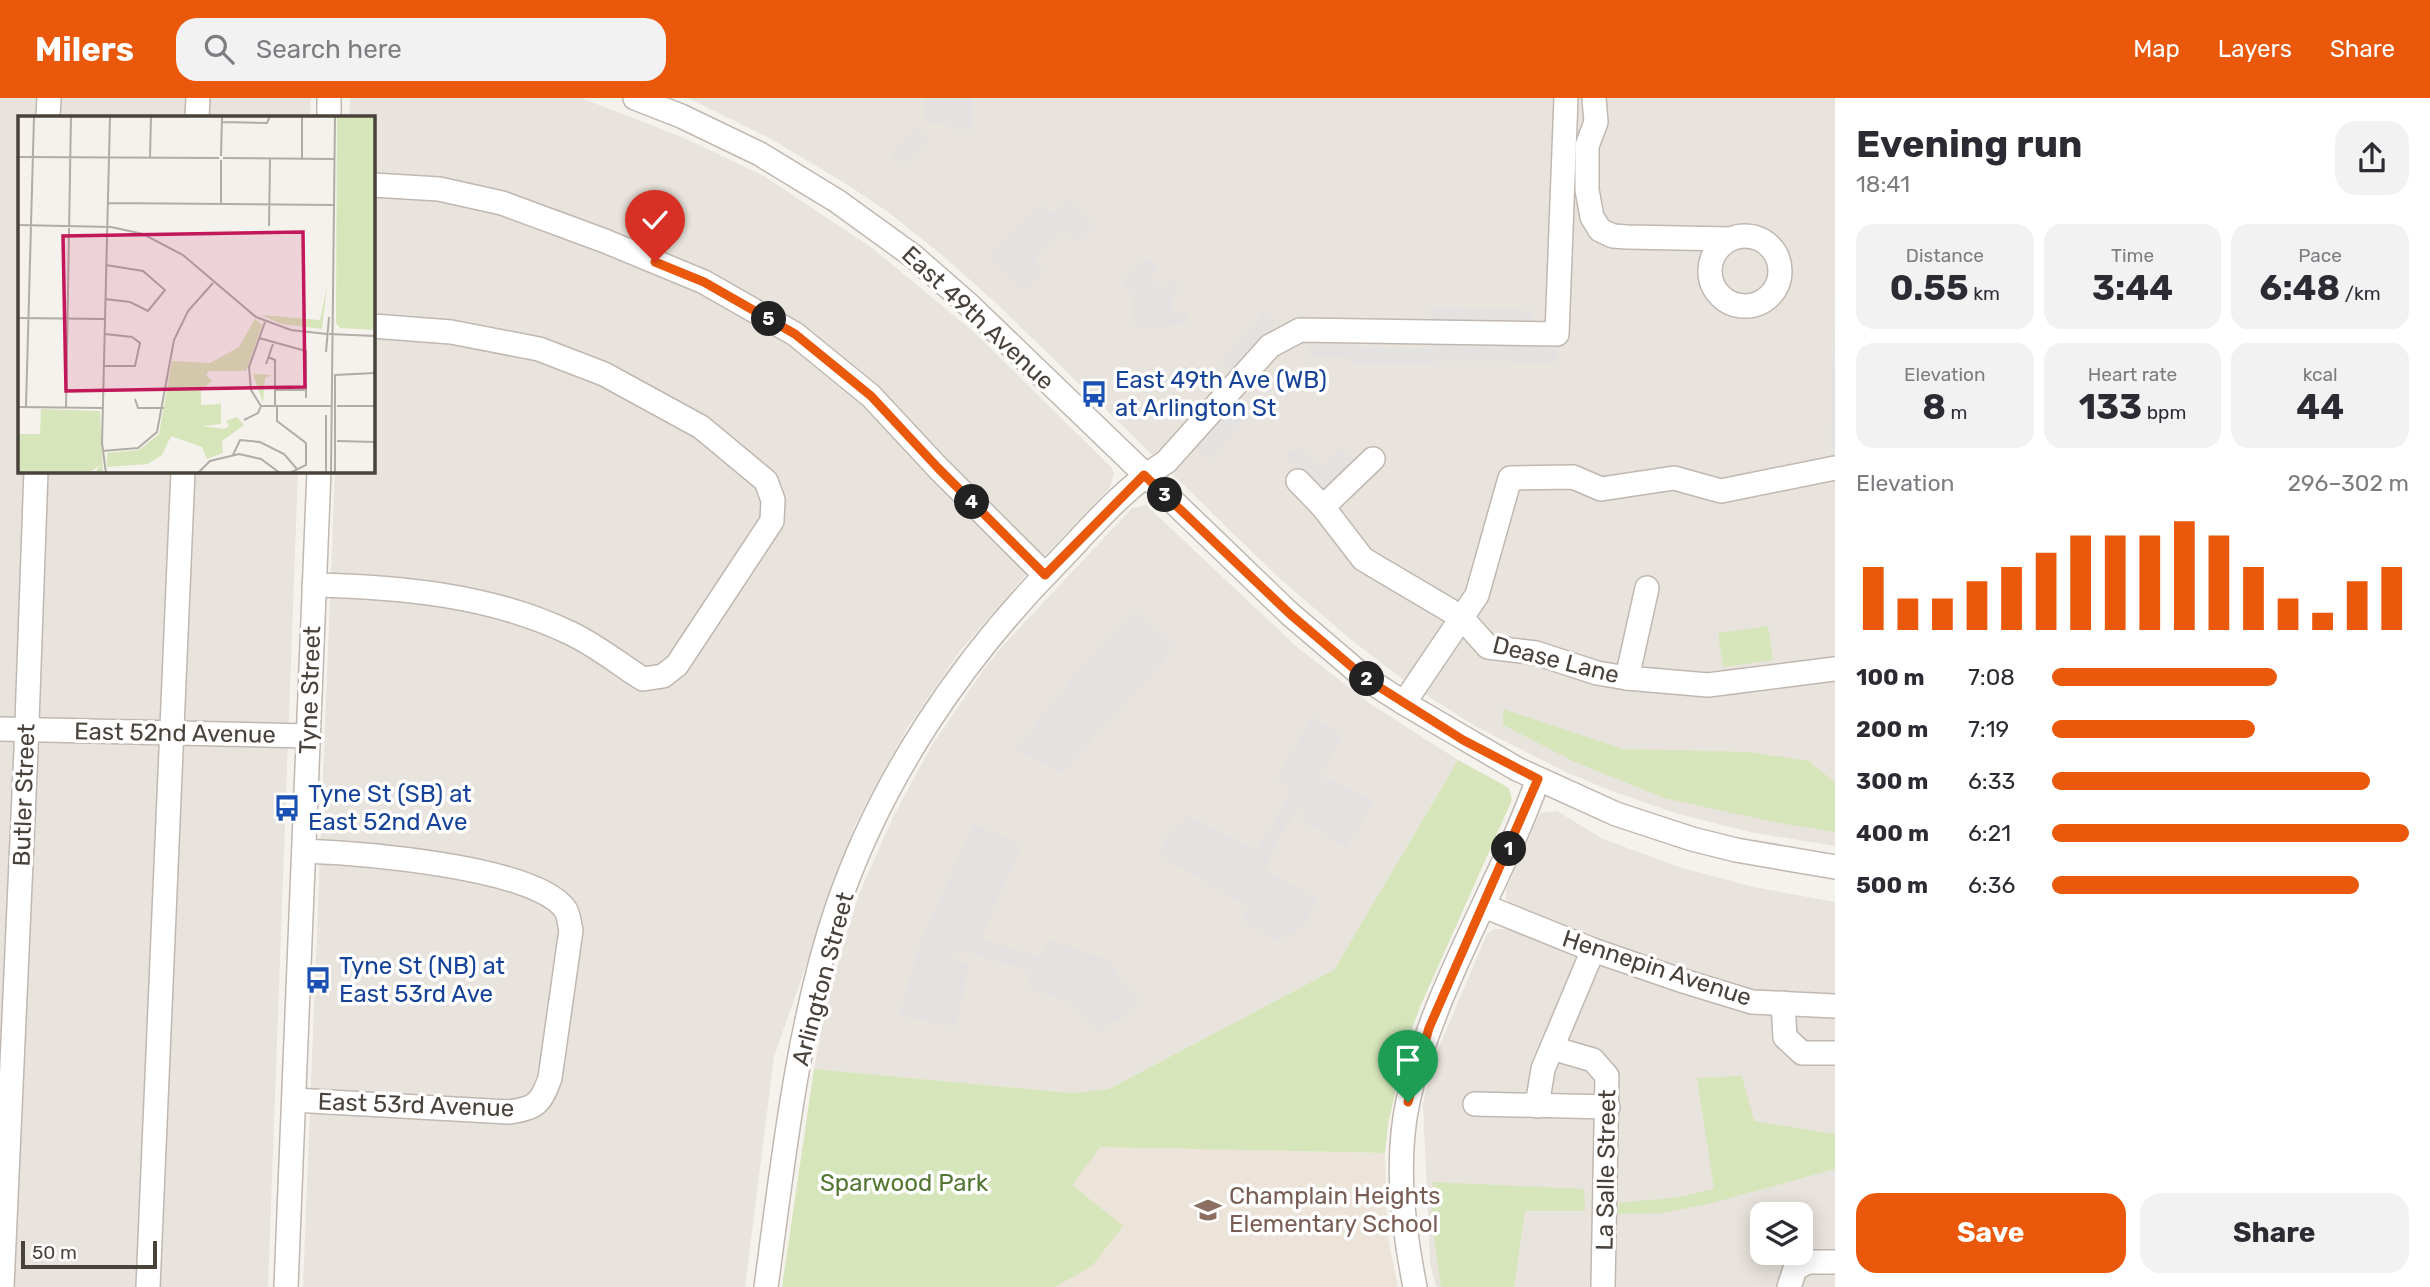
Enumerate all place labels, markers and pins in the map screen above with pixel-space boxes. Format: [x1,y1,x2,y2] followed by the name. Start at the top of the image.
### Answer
[625,190,685,262] pin
[752,302,786,336] pin: 5
[1115,366,1327,422] place label: East 49th Ave (WB) at Arlington St
[1079,379,1109,409] bus stop icon: East 49th Ave (WB) at Arlington St
[1148,478,1182,512] pin: 3
[954,484,990,520] pin: 4
[1350,662,1384,696] pin: 2
[308,780,472,836] place label: Tyne St (SB) at East 52nd Ave
[272,793,302,823] bus stop icon: Tyne St (SB) at East 52nd Ave
[1492,832,1526,866] pin: 1
[339,952,505,1008] place label: Tyne St (NB) at East 53rd Ave
[303,965,333,995] bus stop icon: Tyne St (NB) at East 53rd Ave
[1378,1030,1438,1102] pin
[1229,1182,1441,1238] place label: Champlain Heights Elementary School
[1193,1195,1223,1225] school or university icon: Champlain Heights Elementary School

